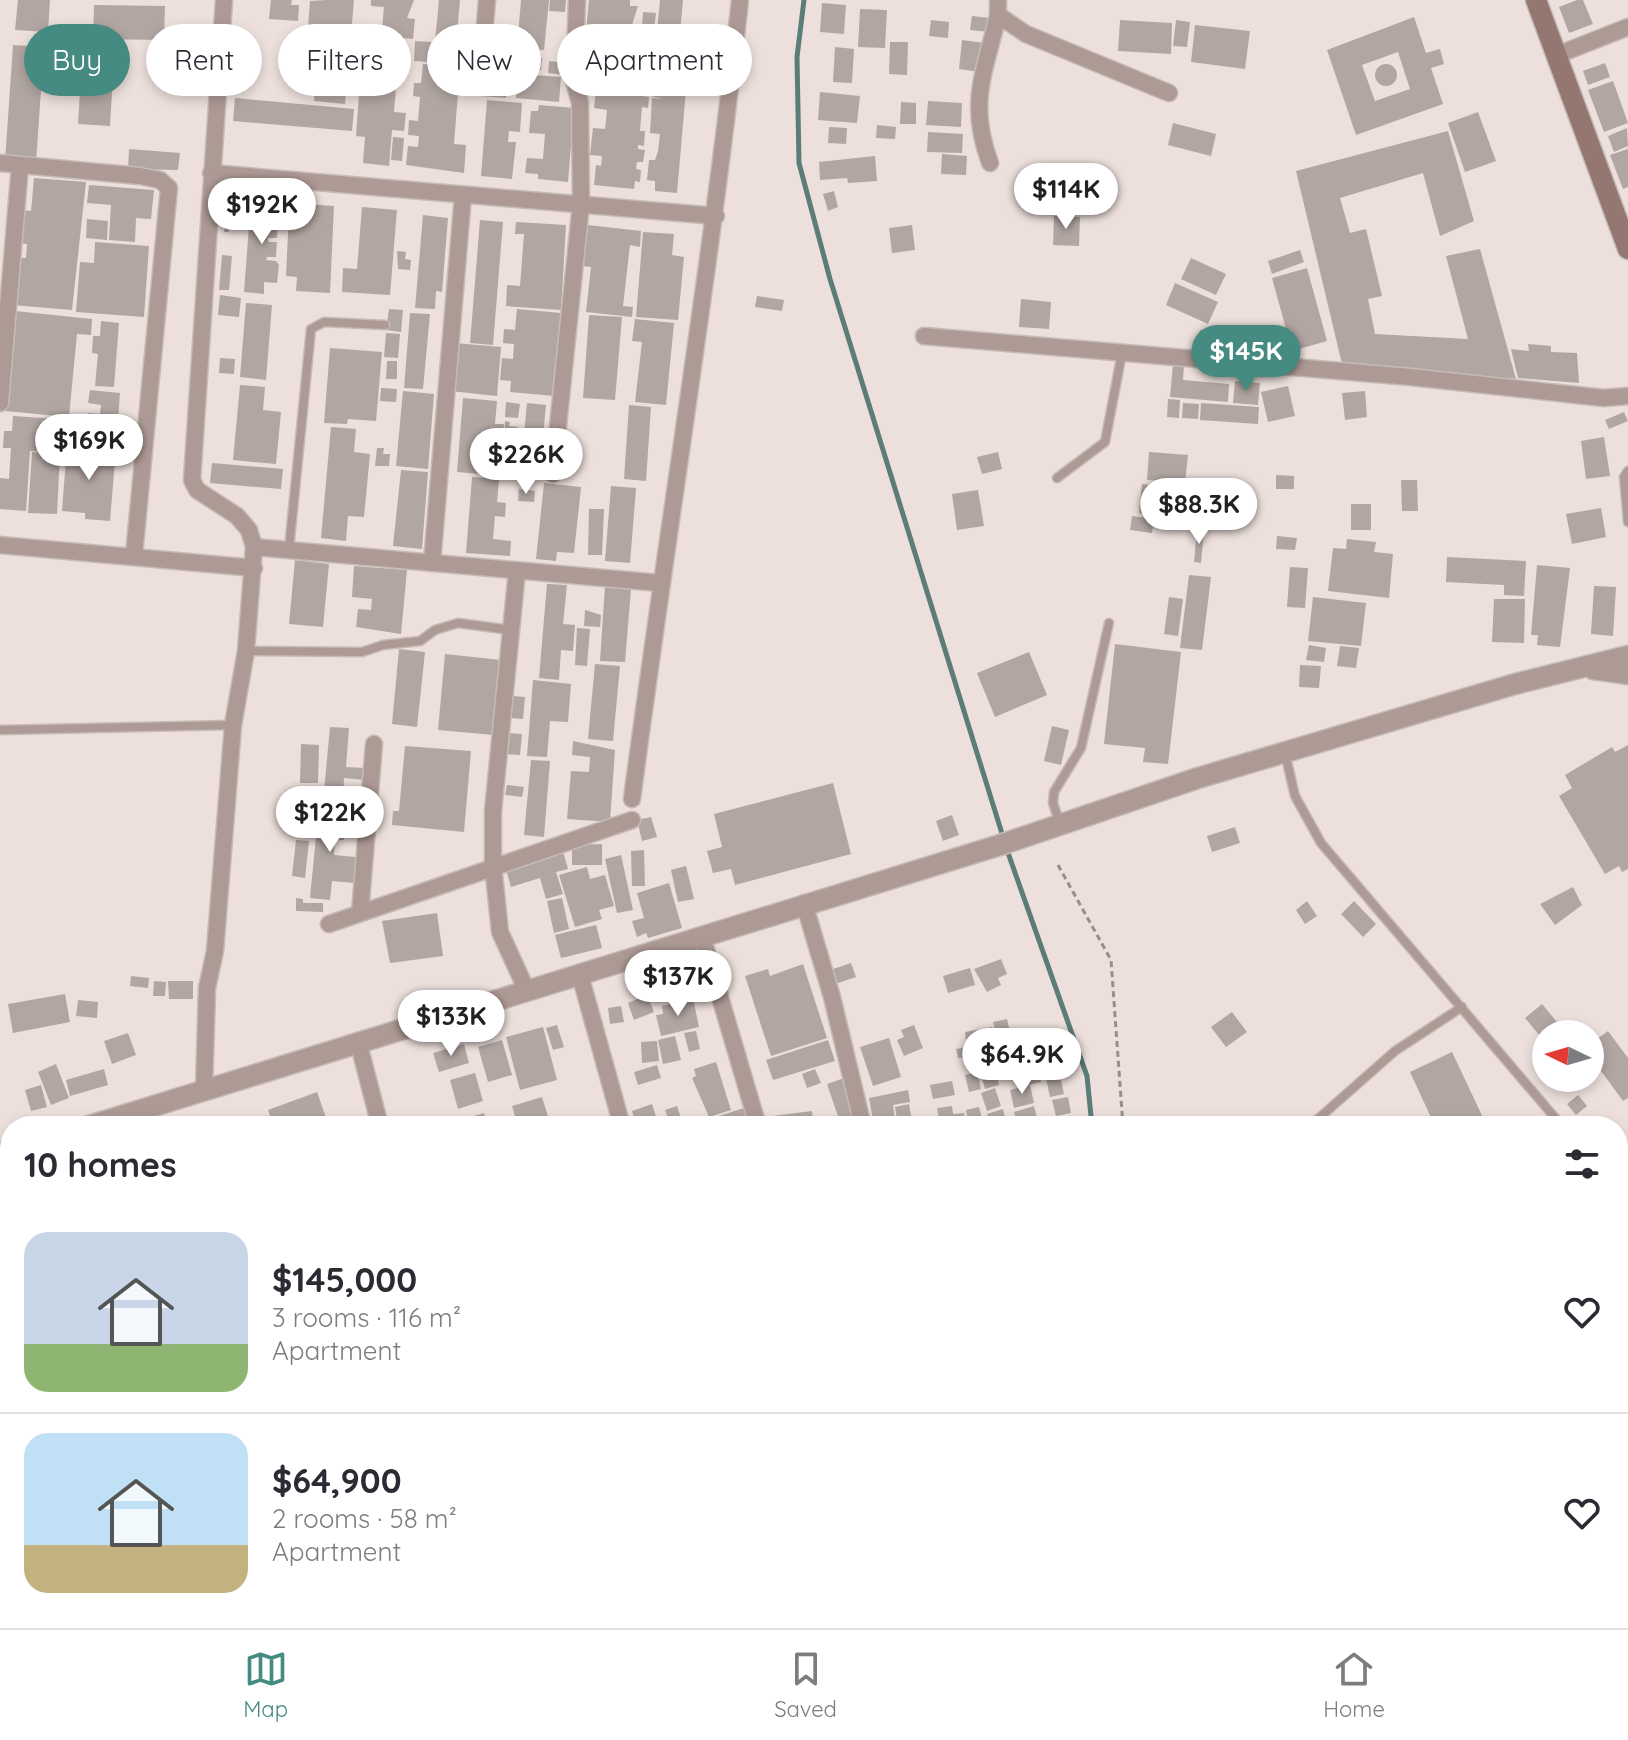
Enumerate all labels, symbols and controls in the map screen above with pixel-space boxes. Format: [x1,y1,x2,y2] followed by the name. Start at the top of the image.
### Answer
[24,24,130,96] chip: Buy
[146,24,262,96] chip: Rent
[278,24,411,96] chip: Filters
[427,24,541,96] chip: New
[557,24,752,96] chip: Apartment
[1010,163,1122,231] pin: $114K
[1032,172,1100,205] text: $114K
[206,178,318,246] pin: $192K
[226,187,298,220] text: $192K
[1190,325,1302,393] pin: $145K
[1210,334,1282,367] text: $145K
[33,414,145,482] pin: $169K
[53,423,125,456] text: $169K
[470,428,582,496] pin: $226K
[488,437,564,470] text: $226K
[1134,478,1264,546] pin: $88.3K
[1158,487,1240,520] text: $88.3K
[274,786,386,854] pin: $122K
[294,795,366,828] text: $122K
[622,950,734,1018] pin: $137K
[643,959,713,992] text: $137K
[395,990,507,1058] pin: $133K
[416,999,486,1032] text: $133K
[1532,1020,1604,1092] north arrow
[1532,1020,1604,1092] map controls
[957,1028,1087,1096] pin: $64.9K
[980,1037,1064,1070] text: $64.9K
[1560,1142,1604,1186] icon: filters
[24,1143,177,1186] text: 10 homes
[272,1258,417,1301] text: $145,000
[88,1264,184,1360] icon: home
[1560,1290,1604,1334] icon: heart
[272,1301,461,1334] text: 3 rooms · 116 m²
[272,1334,401,1367] text: Apartment
[272,1459,402,1502] text: $64,900
[88,1465,184,1561] icon: home
[1560,1491,1604,1535] icon: heart
[272,1502,457,1535] text: 2 rooms · 58 m²
[272,1535,401,1568] text: Apartment
[243,1647,288,1723] tab: Map
[774,1647,837,1723] tab: Saved
[1323,1647,1385,1723] tab: Home

